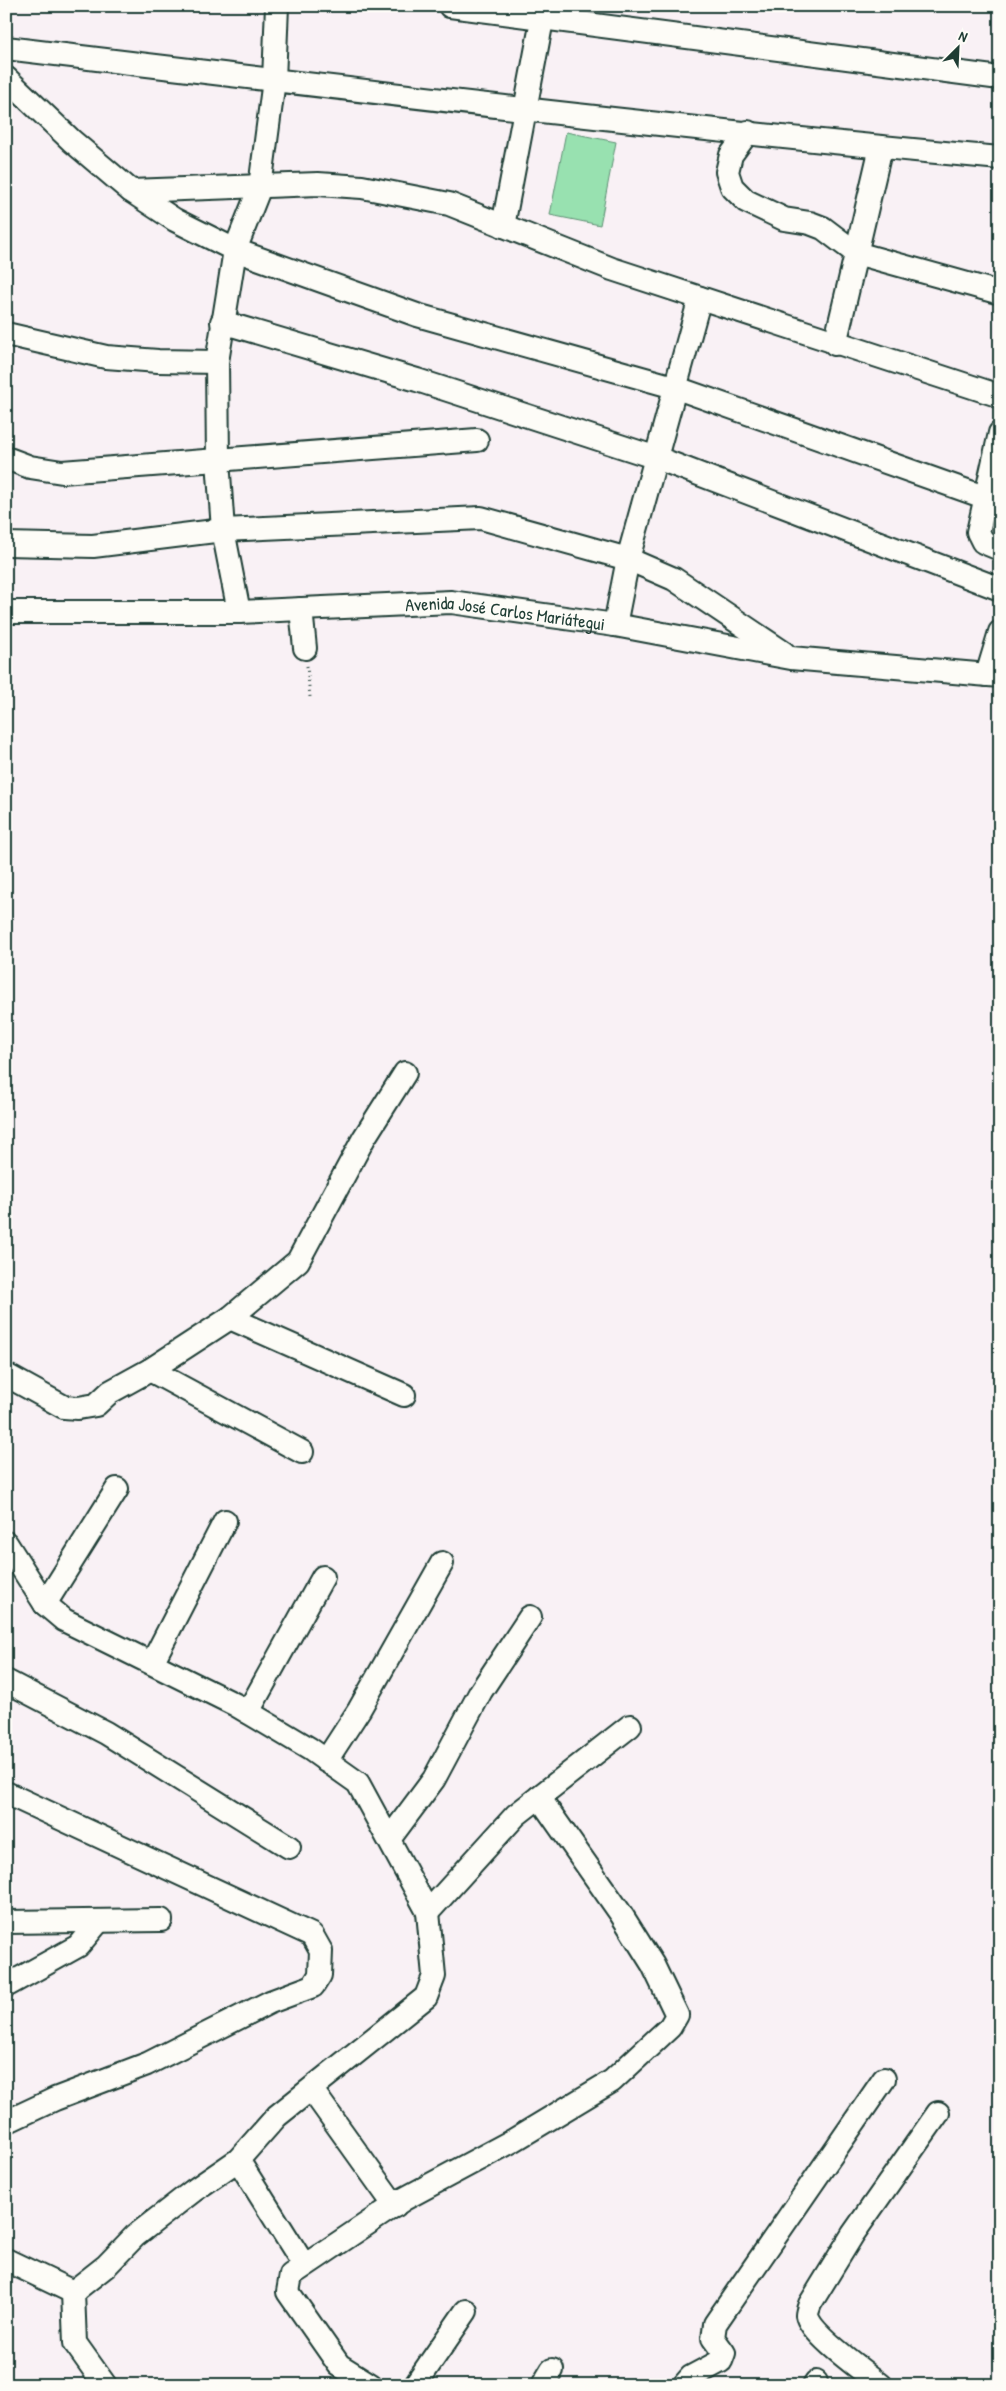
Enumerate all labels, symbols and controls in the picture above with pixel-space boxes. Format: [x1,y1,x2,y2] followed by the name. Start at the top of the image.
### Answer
[934,22,984,72] north arrow
[956,25,971,46] text: N
[405,589,607,636] street label: Avenida José Carlos Mariátegui

